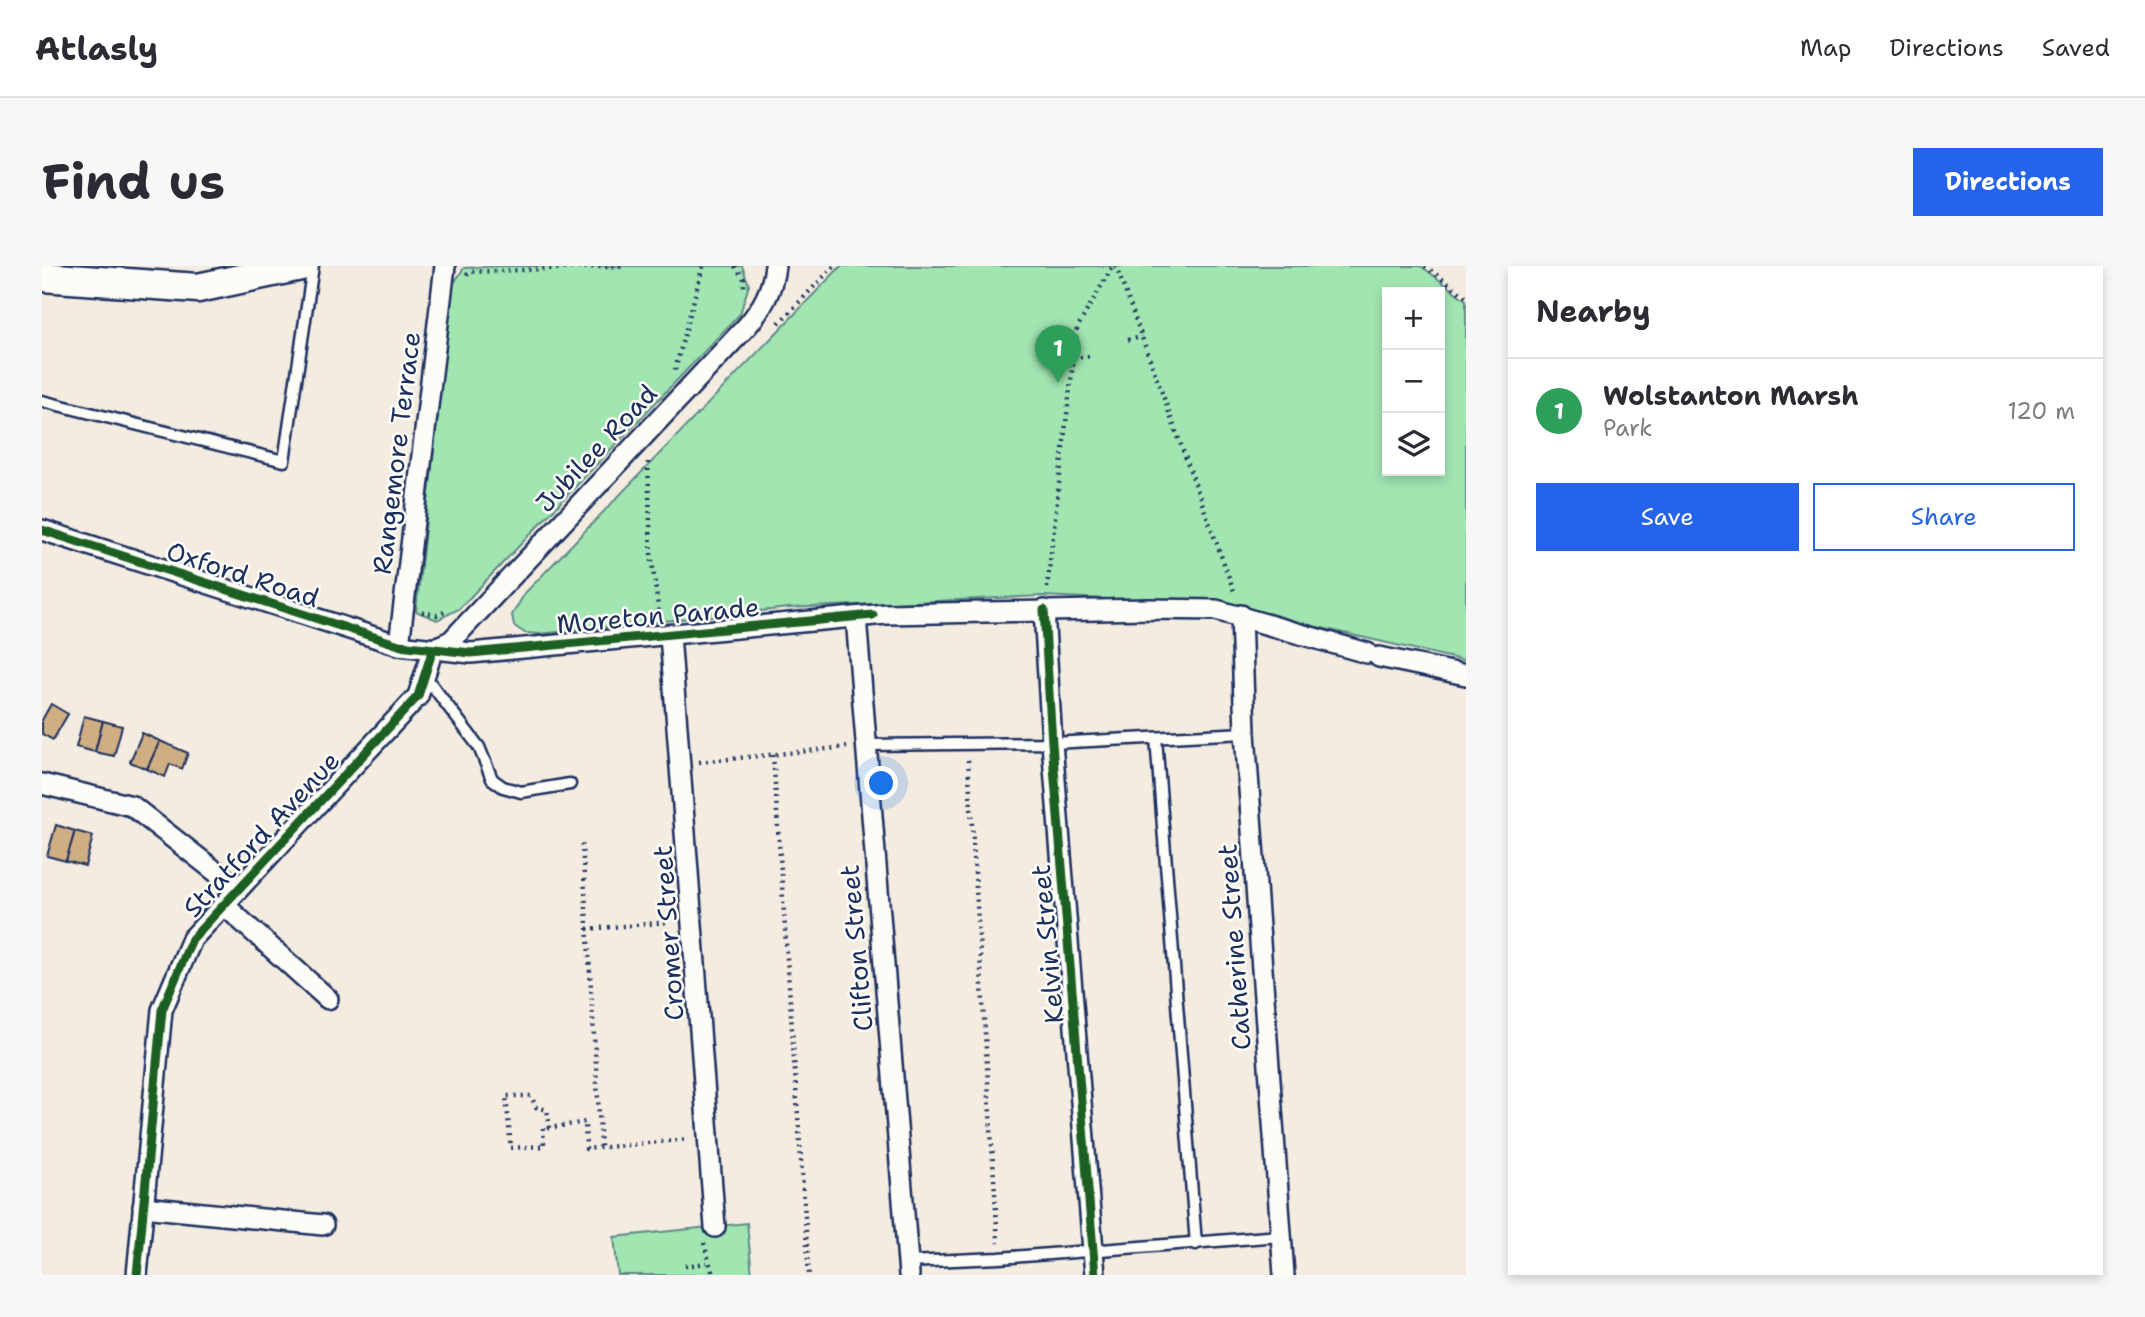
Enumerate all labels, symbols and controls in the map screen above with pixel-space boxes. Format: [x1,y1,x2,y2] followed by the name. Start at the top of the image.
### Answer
[35,26,158,71] text: Atlasly
[1800,32,1851,64] text: Map
[1889,32,2004,64] text: Directions
[2042,32,2110,64] text: Saved
[1913,148,2103,216] button: Directions
[42,149,225,215] text: Find us
[1382,287,1445,476] map controls
[1382,287,1445,350] button: +
[1536,291,1651,332] text: Nearby
[1035,325,1081,383] pin: 1
[364,330,428,576] street label: Rangemore Terrace
[1382,350,1445,413] button: −
[527,376,665,520] street label: Jubilee Road
[1603,378,1859,413] text: Wolstanton Marsh
[1554,396,1564,426] text: 1
[2007,396,2075,426] text: 120 m
[1382,413,1445,476] button: layers
[1603,413,1652,443] text: Park
[1536,483,1799,551] button: Save
[1813,483,2075,551] button: Share
[162,533,324,615] street label: Oxford Road
[555,589,761,641] street label: Moreton Parade
[175,743,347,925] street label: Stratford Avenue
[864,766,898,800] your location
[1209,843,1259,1051] street label: Catherine Street
[644,844,692,1022] street label: Cromer Street
[831,863,881,1033] street label: Clifton Street
[1023,863,1071,1025] street label: Kelvin Street

